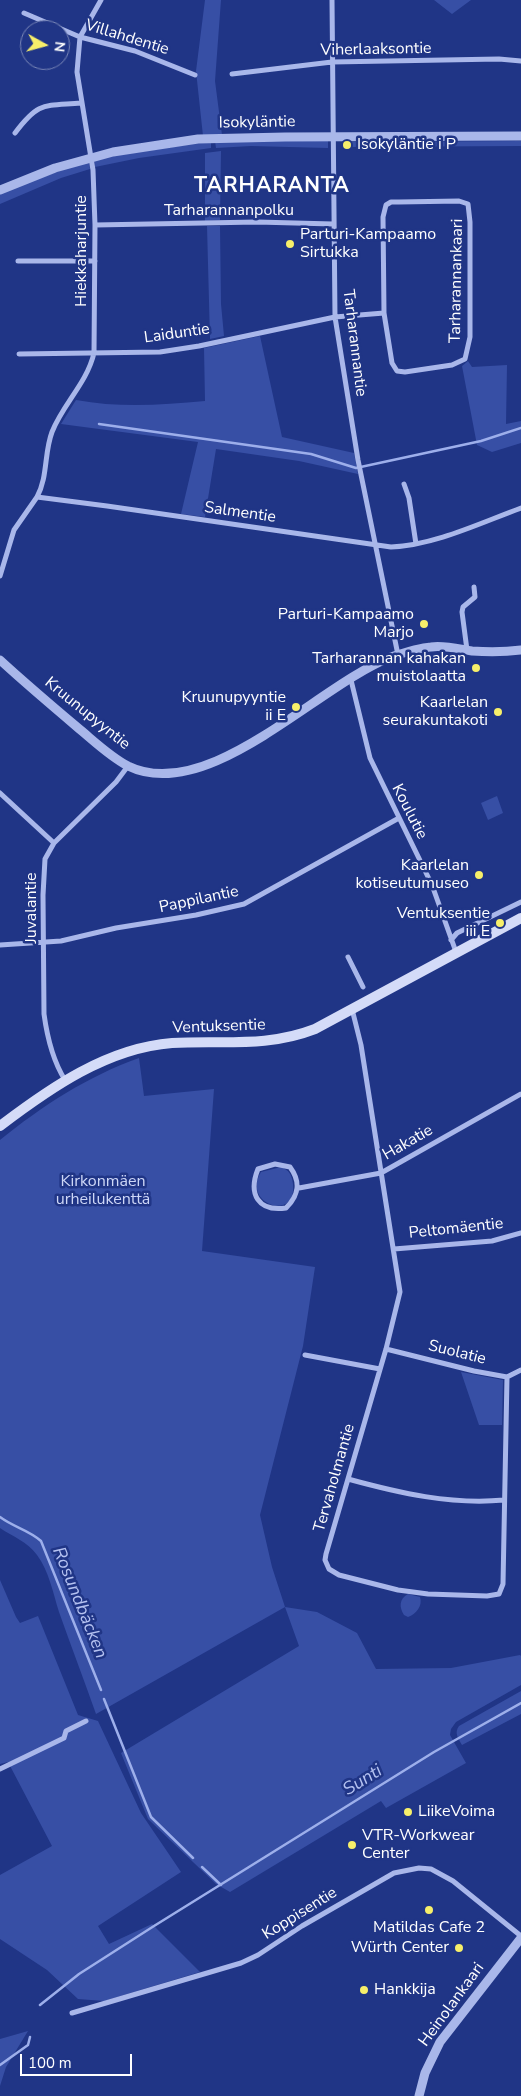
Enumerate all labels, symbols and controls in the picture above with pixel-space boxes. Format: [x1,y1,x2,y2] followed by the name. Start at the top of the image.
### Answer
[83,16,171,60] street label: Villahdentie
[20,20,70,70] north arrow
[320,39,432,61] street label: Viherlaaksontie
[49,40,69,53] text: N
[218,113,296,133] street label: Isokyläntie
[357,135,456,155] place label: Isokyläntie i P
[341,139,353,151] marker: Isokyläntie i P
[193,174,351,200] district label: TARHARANTA
[72,195,92,307] street label: Hiekkaharjuntie
[164,201,294,221] street label: Tarharannanpolku
[446,219,468,343] street label: Tarharannankaari
[300,225,436,263] place label: Parturi-Kampaamo Sirtukka
[284,238,296,250] marker: Parturi-Kampaamo Sirtukka
[338,288,370,398] street label: Tarharannantie
[143,320,211,348] street label: Laiduntie
[203,498,277,528] street label: Salmentie
[278,605,414,643] place label: Parturi-Kampaamo Marjo
[418,618,430,630] marker: Parturi-Kampaamo Marjo
[312,649,466,687] place label: Tarharannan kahakan muistolaatta
[470,662,482,674] marker: Tarharannan kahakan muistolaatta
[40,674,134,754] street label: Kruunupyyntie
[181,688,286,726] place label: Kruunupyyntie ii E
[383,693,488,731] place label: Kaarlelan seurakuntakoti
[290,701,302,713] marker: Kruunupyyntie ii E
[492,706,504,718] marker: Kaarlelan seurakuntakoti
[387,781,431,843] street label: Koulutie
[356,856,469,894] place label: Kaarlelan kotiseutumuseo
[473,869,485,881] marker: Kaarlelan kotiseutumuseo
[22,873,42,943] street label: Juvalantie
[158,882,240,918] street label: Pappilantie
[397,904,490,942] place label: Ventuksentie iii E
[494,917,506,929] marker: Ventuksentie iii E
[172,1016,266,1038] street label: Ventuksentie
[379,1121,437,1165] street label: Hakatie
[56,1172,150,1210] park label: Kirkonmäen urheilukenttä
[408,1214,504,1244] street label: Peltomäentie
[426,1337,488,1369] street label: Suolatie
[310,1422,360,1534] street label: Tervaholmantie
[47,1544,111,1662] water label: Rosundbäcken
[340,1761,386,1801] water label: Sunti
[418,1802,495,1822] place label: LiikeVoima
[402,1806,414,1818] marker: LiikeVoima
[362,1826,474,1864] place label: VTR-Workwear Center
[346,1839,358,1851] marker: VTR-Workwear Center
[259,1884,341,1944] street label: Koppisentie
[423,1904,435,1916] marker: Matildas Cafe 2
[373,1918,485,1938] place label: Matildas Cafe 2
[351,1938,449,1958] place label: Würth Center
[453,1942,465,1954] marker: Würth Center
[415,1959,489,2051] street label: Heinolankaari
[374,1980,436,2000] place label: Hankkija
[358,1984,370,1996] marker: Hankkija
[22,2044,135,2076] scale bar
[28,2053,72,2073] text: 100 m

